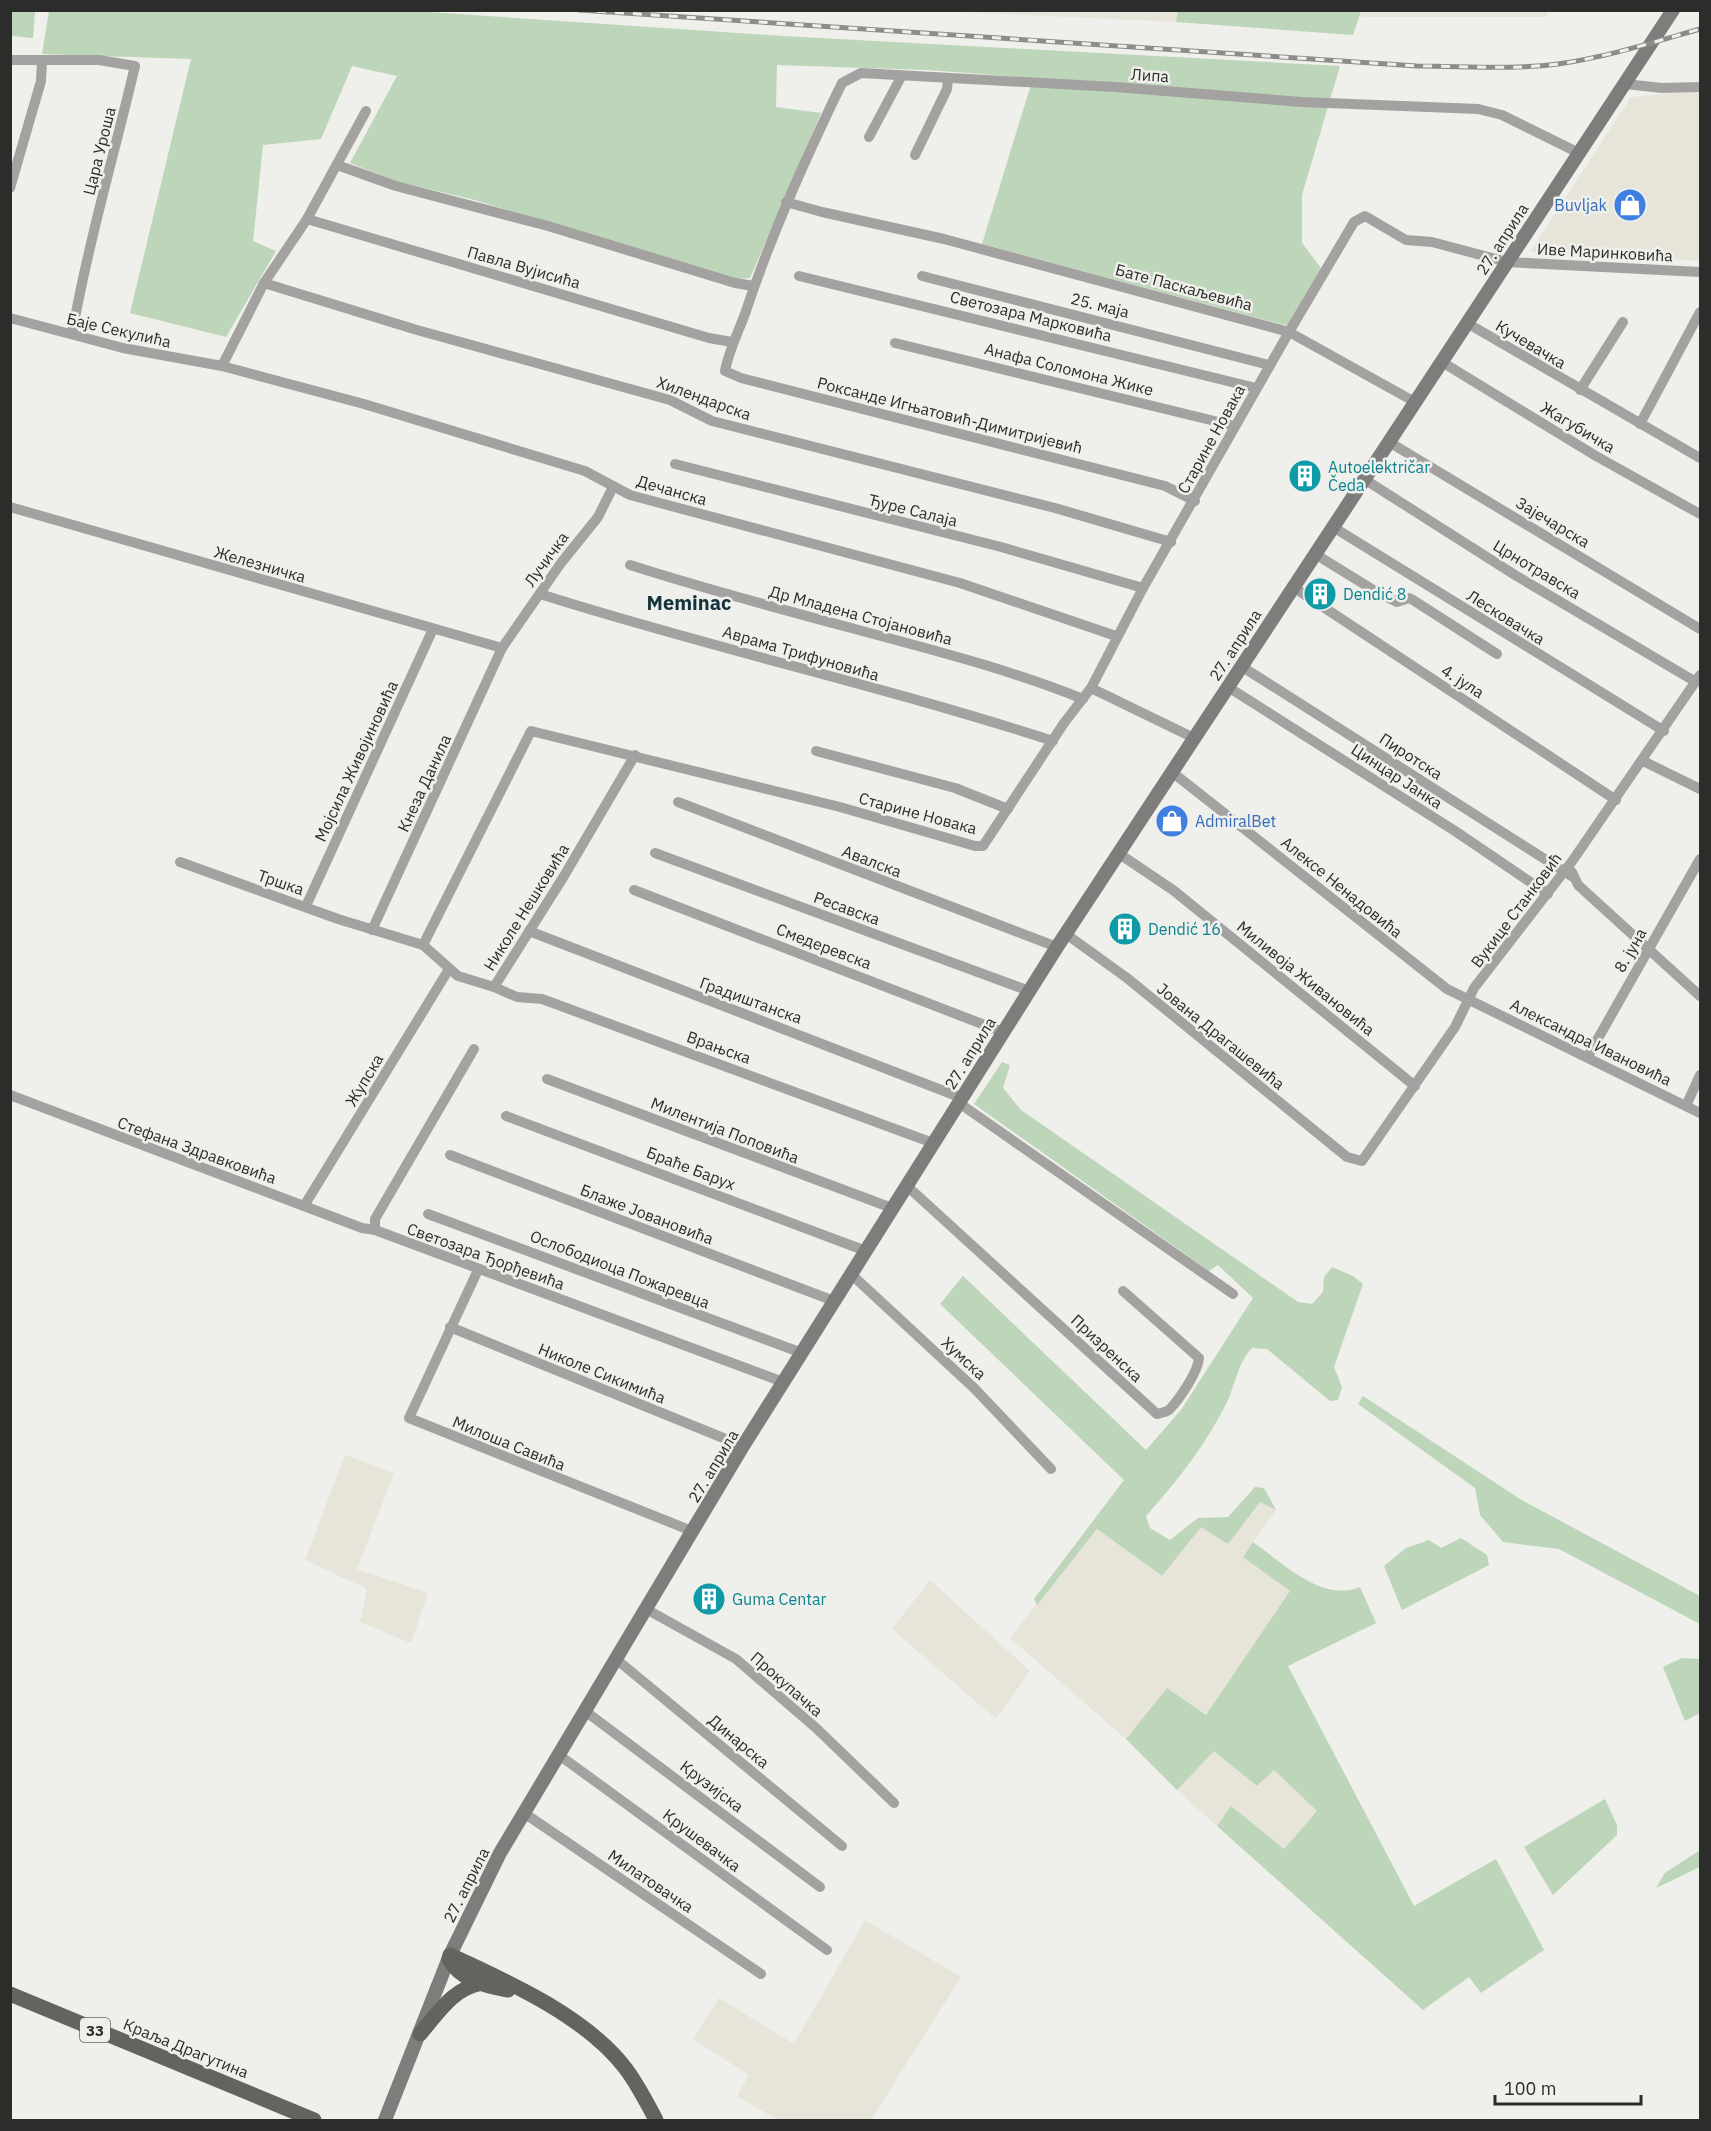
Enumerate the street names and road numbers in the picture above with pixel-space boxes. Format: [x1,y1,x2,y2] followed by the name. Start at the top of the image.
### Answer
[1130,64,1170,86] street label: Липа
[78,104,120,197] street label: Цара Уроша
[1471,199,1533,279] street label: 27. априла
[1537,238,1674,266] street label: Иве Маринковића
[465,241,583,293] street label: Павла Вујисића
[1113,259,1255,315] street label: Бате Паскаљевића
[948,286,1114,346] street label: Светозара Марковића
[1069,288,1132,322] street label: 25. маја
[65,308,174,352] street label: Баје Секулића
[1492,315,1570,373] street label: Кучевачка
[982,338,1156,400] street label: Анафа Соломона Жике
[654,372,754,424] street label: Хилендарска
[815,372,1085,458] street label: Роксанде Игњатовић-Димитријевић
[1173,381,1249,497] street label: Старине Новака
[1537,397,1619,457] street label: Жагубичка
[635,470,710,510] street label: Дечанска
[866,489,960,531] street label: Ђуре Салаја
[1512,492,1594,552] street label: Зајечарска
[519,527,573,590] street label: Лучичка
[1490,535,1585,603] street label: Црнотравска
[212,541,309,587] street label: Железничка
[767,581,955,649] street label: Др Младена Стојановића
[1463,585,1549,649] street label: Лесковачка
[1204,605,1266,685] street label: 27. априла
[720,621,882,685] street label: Аврама Трифуновића
[1438,660,1489,702] street label: 4. јула
[310,677,402,845] street label: Мојсила Живојиновића
[1376,728,1447,784] street label: Пиротска
[393,731,456,835] street label: Кнеза Данила
[1348,739,1447,813] street label: Цинцар Јанка
[857,788,980,838] street label: Старине Новака
[1277,832,1407,942] street label: Алексе Ненадовића
[479,839,573,974] street label: Николе Нешковића
[839,841,905,882] street label: Авалска
[1466,849,1566,971] street label: Вукице Станковић
[255,865,307,899] street label: Тршка
[811,887,883,929] street label: Ресавска
[1233,916,1379,1040] street label: Миливоја Живановића
[774,919,875,973] street label: Смедеревска
[1609,924,1651,976] street label: 8. јуна
[697,972,805,1028] street label: Градиштанска
[1153,978,1289,1094] street label: Јована Драгашевића
[1507,994,1675,1090] street label: Александра Ивановића
[940,1013,1000,1093] street label: 27. априла
[684,1026,754,1068] street label: Врањска
[341,1050,388,1110] street label: Жупска
[648,1093,802,1168] street label: Милентија Поповића
[115,1112,280,1188] street label: Стефана Здравковића
[644,1142,738,1194] street label: Браће Барух
[578,1179,717,1249] street label: Блаже Јовановића
[404,1218,568,1294] street label: Светозара Ђорђевића
[527,1225,713,1313] street label: Ослободиоца Пожаревца
[1067,1310,1147,1386] street label: Призренска
[937,1332,991,1384] street label: Хумска
[535,1338,669,1408] street label: Николе Сикимића
[450,1411,569,1475] street label: Милоша Савића
[683,1426,743,1506] street label: 27. априла
[747,1647,828,1721] street label: Прокупачка
[704,1710,774,1773] street label: Динарска
[676,1756,748,1817] street label: Крузијска
[659,1804,745,1876] street label: Крушевачка
[439,1844,494,1926] street label: 27. априла
[604,1845,698,1917] street label: Милатовачка
[120,2014,252,2082] street label: Краља Драгутина
[80,2018,110,2042] road number: 33

